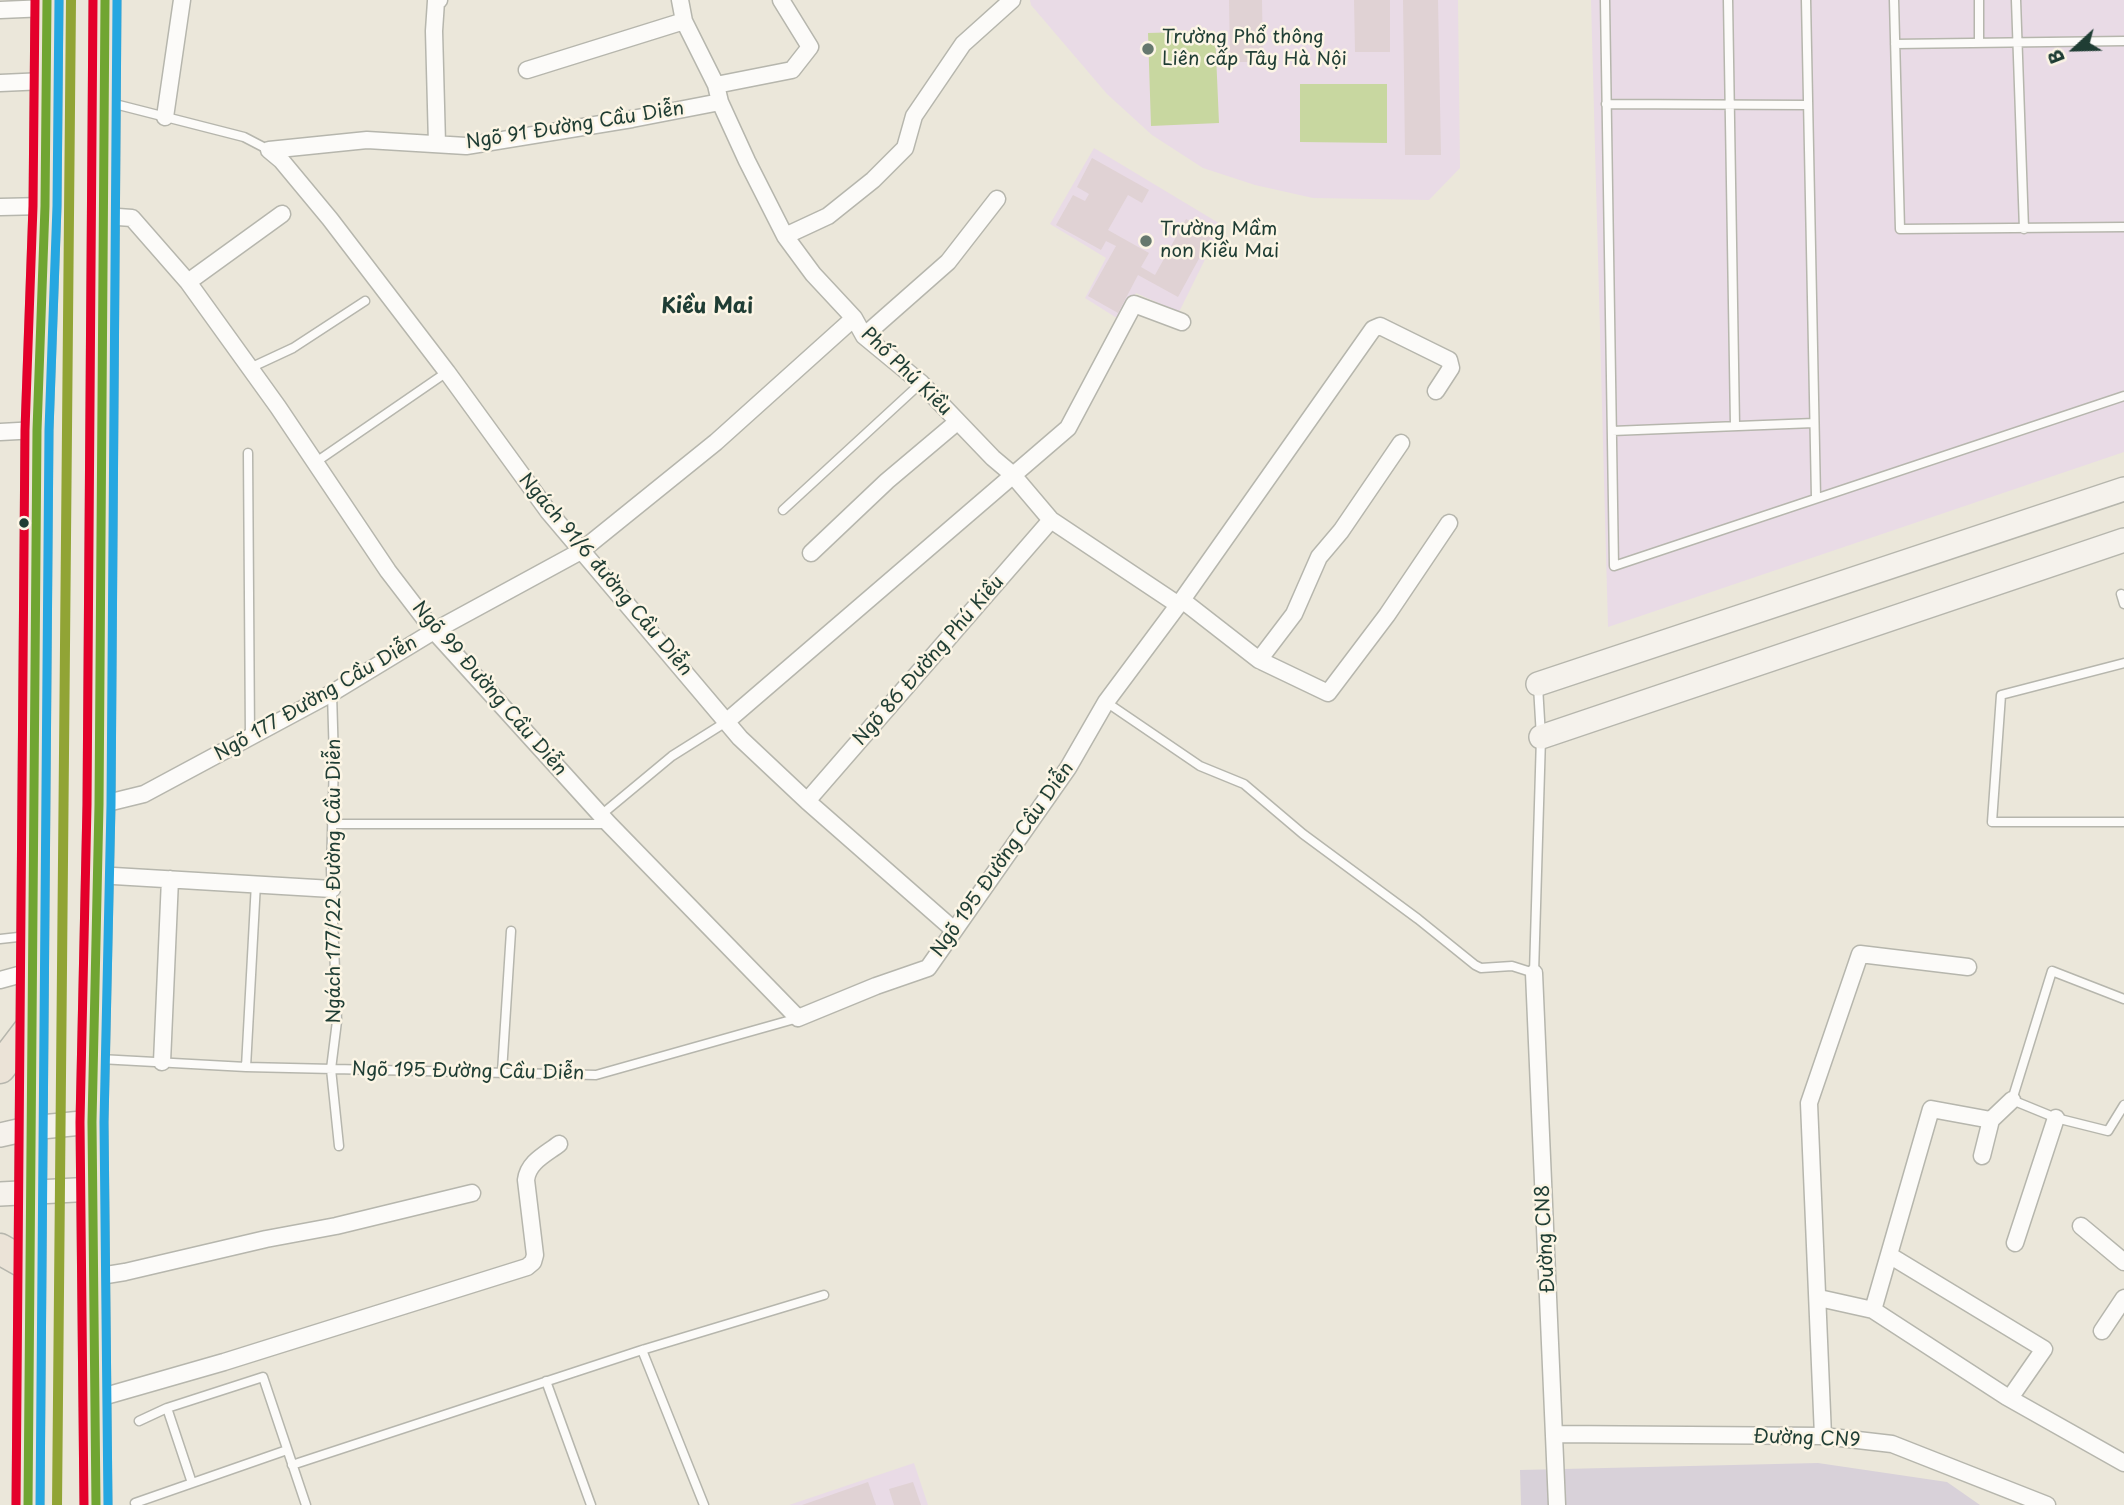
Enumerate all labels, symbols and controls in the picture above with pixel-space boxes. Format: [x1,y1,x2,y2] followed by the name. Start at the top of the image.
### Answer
[2040,14,2110,84] north arrow
[1162,27,1347,71] place label: Trường Phổ thông Liên cấp Tây Hà Nội
[1140,41,1156,57] marker: Trường Phổ thông Liên cấp Tây Hà Nội
[2040,46,2071,68] text: B
[464,97,686,155] street label: Ngõ 91 Đường Cầu Diễn
[1160,219,1279,263] place label: Trường Mầm non Kiều Mai
[1138,233,1154,249] marker: Trường Mầm non Kiều Mai
[661,294,753,320] district label: Kiều Mai
[856,323,956,421] street label: Phố Phú Kiều
[514,469,696,681] street label: Ngách 91/6 đường Cầu Diễn
[17,516,31,530] unlabelled marker
[849,571,1009,751] street label: Ngõ 86 Đường Phú Kiều
[407,597,571,781] street label: Ngõ 99 Đường Cầu Diễn
[211,632,421,766] street label: Ngõ 177 Đường Cầu Diễn
[324,739,346,1023] street label: Ngách 177/22 Đường Cầu Diễn
[927,758,1079,962] street label: Ngõ 195 Đường Cầu Diễn
[351,1059,585,1085] street label: Ngõ 195 Đường Cầu Diễn
[1532,1184,1560,1294] street label: Đường CN8
[1753,1426,1861,1452] street label: Đường CN9

